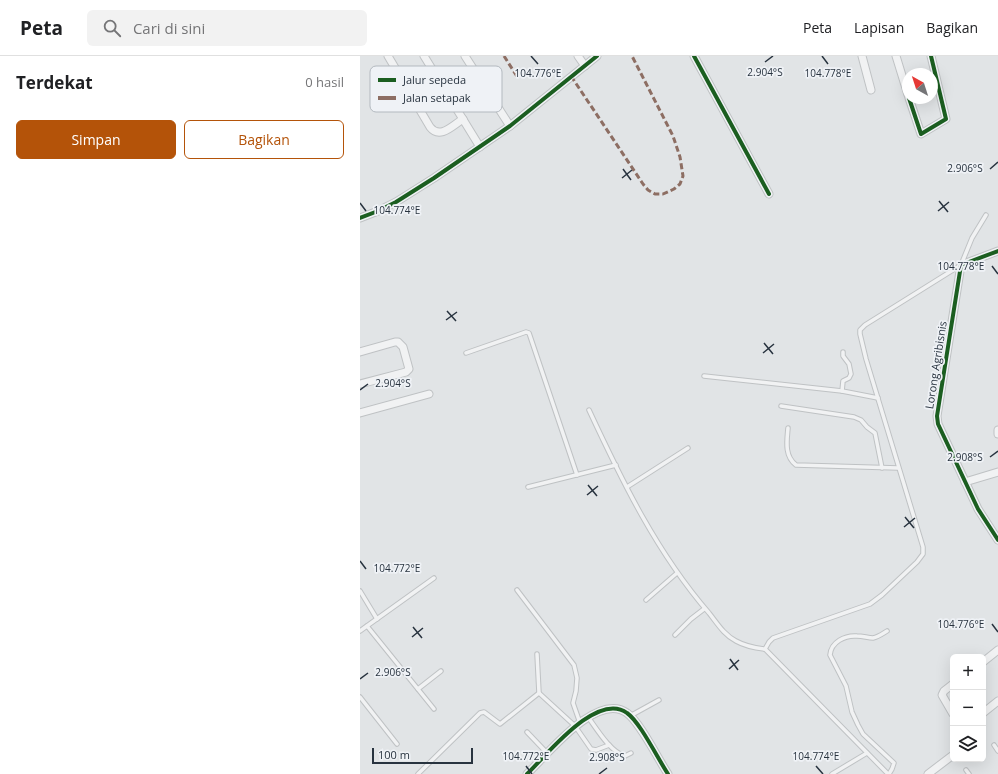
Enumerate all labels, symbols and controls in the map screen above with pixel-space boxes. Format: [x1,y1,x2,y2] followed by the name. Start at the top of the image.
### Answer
[87,10,367,46] search box
[20,15,63,41] text: Peta
[101,17,123,39] icon: search
[133,18,205,38] text: Cari di sini
[803,18,832,37] text: Peta
[854,18,904,37] text: Lapisan
[926,18,978,37] text: Bagikan
[747,65,783,79] text: 2.904°S
[370,66,502,112] legend
[515,66,561,80] text: 104.776°E
[805,66,851,80] text: 104.778°E
[902,68,938,104] north arrow
[16,71,93,94] text: Terdekat
[402,72,466,87] text: Jalur sepeda
[305,73,344,91] text: 0 hasil
[402,90,471,105] text: Jalan setapak
[16,120,176,159] button: Simpan
[184,120,344,159] button: Bagikan
[947,161,983,175] text: 2.906°S
[374,203,420,217] text: 104.774°E
[938,259,984,273] text: 104.778°E
[921,320,950,410] street label: Lorong Agribisnis
[375,376,411,390] text: 2.904°S
[947,450,983,464] text: 2.908°S
[374,561,420,575] text: 104.772°E
[938,617,984,631] text: 104.776°E
[950,654,986,762] map controls
[950,654,986,690] button: +
[375,665,411,679] text: 2.906°S
[950,690,986,726] button: −
[950,726,986,762] button: layers
[372,746,473,765] scale bar
[378,747,410,762] text: 100 m
[503,749,549,763] text: 104.772°E
[793,749,839,763] text: 104.774°E
[589,750,625,764] text: 2.908°S

